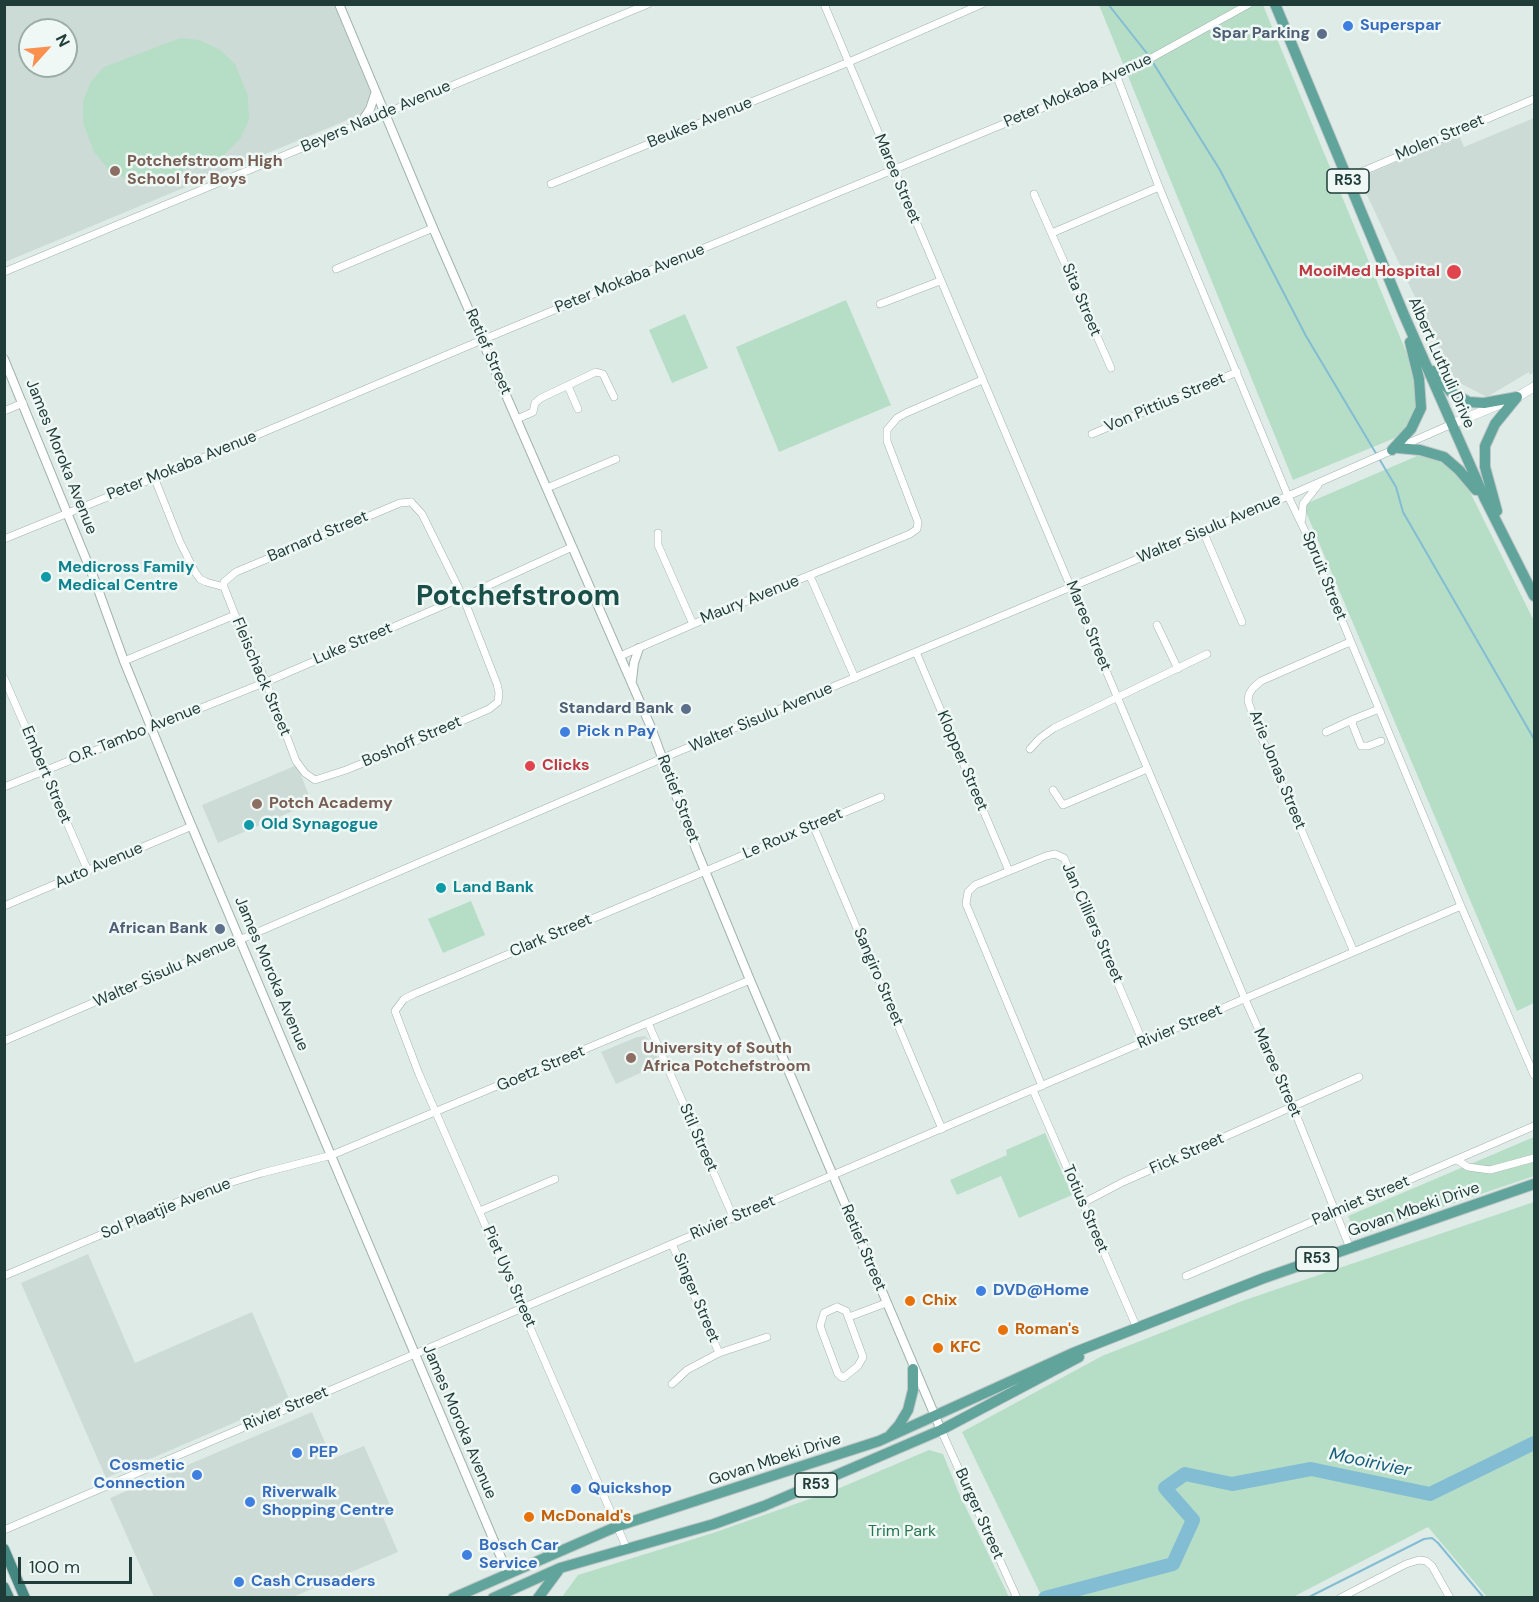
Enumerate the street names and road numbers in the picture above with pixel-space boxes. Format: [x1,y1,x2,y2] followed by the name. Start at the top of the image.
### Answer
[1001,50,1155,132] street label: Peter Mokaba Avenue
[298,77,454,157] street label: Beyers Naude Avenue
[645,93,755,153] street label: Beukes Avenue
[1393,111,1487,165] street label: Molen Street
[869,131,925,227] street label: Maree Street
[1327,169,1369,193] road number: R53
[552,240,708,318] street label: Peter Mokaba Avenue
[1057,260,1105,340] street label: Sita Street
[1403,294,1479,432] street label: Albert Luthuli Drive
[461,306,515,398] street label: Retief Street
[1102,369,1228,437] street label: Von Pittius Street
[21,377,101,537] street label: James Moroka Avenue
[104,427,260,505] street label: Peter Mokaba Avenue
[1134,490,1284,568] street label: Walter Sisulu Avenue
[265,507,371,567] street label: Barnard Street
[1297,529,1351,623] street label: Spruit Street
[698,571,802,629] street label: Maury Avenue
[1061,578,1115,674] street label: Maree Street
[227,615,295,739] street label: Fleischack Street
[311,619,395,669] street label: Luke Street
[686,679,836,757] street label: Walter Sisulu Avenue
[66,699,204,769] street label: O.R. Tambo Avenue
[932,708,992,814] street label: Klopper Street
[1244,708,1310,832] street label: Arie Jonas Street
[359,712,465,772] street label: Boshoff Street
[17,723,75,827] street label: Embert Street
[653,753,703,845] street label: Retief Street
[740,804,846,864] street label: Le Roux Street
[52,839,146,893] street label: Auto Avenue
[1057,860,1127,986] street label: Jan Cilliers Street
[230,894,312,1054] street label: James Moroka Avenue
[507,910,595,962] street label: Clark Street
[849,925,907,1029] street label: Sangiro Street
[91,932,239,1012] street label: Walter Sisulu Avenue
[1135,1001,1225,1053] street label: Rivier Street
[1249,1025,1305,1121] street label: Maree Street
[494,1042,588,1096] street label: Goetz Street
[674,1101,722,1175] street label: Stil Street
[1147,1129,1227,1179] street label: Fick Street
[1058,1162,1112,1256] street label: Totius Street
[1309,1172,1413,1230] street label: Palmiet Street
[98,1174,234,1244] street label: Sol Plaatjie Avenue
[1346,1178,1482,1242] street label: Govan Mbeki Drive
[688,1192,778,1244] street label: Rivier Street
[836,1202,890,1294] street label: Retief Street
[478,1223,540,1331] street label: Piet Uys Street
[1296,1247,1338,1271] road number: R53
[669,1250,723,1346] street label: Singer Street
[418,1342,500,1502] street label: James Moroka Avenue
[241,1383,331,1435] street label: Rivier Street
[706,1430,844,1490] street label: Govan Mbeki Drive
[950,1465,1008,1563] street label: Burger Street
[795,1473,837,1497] road number: R53

